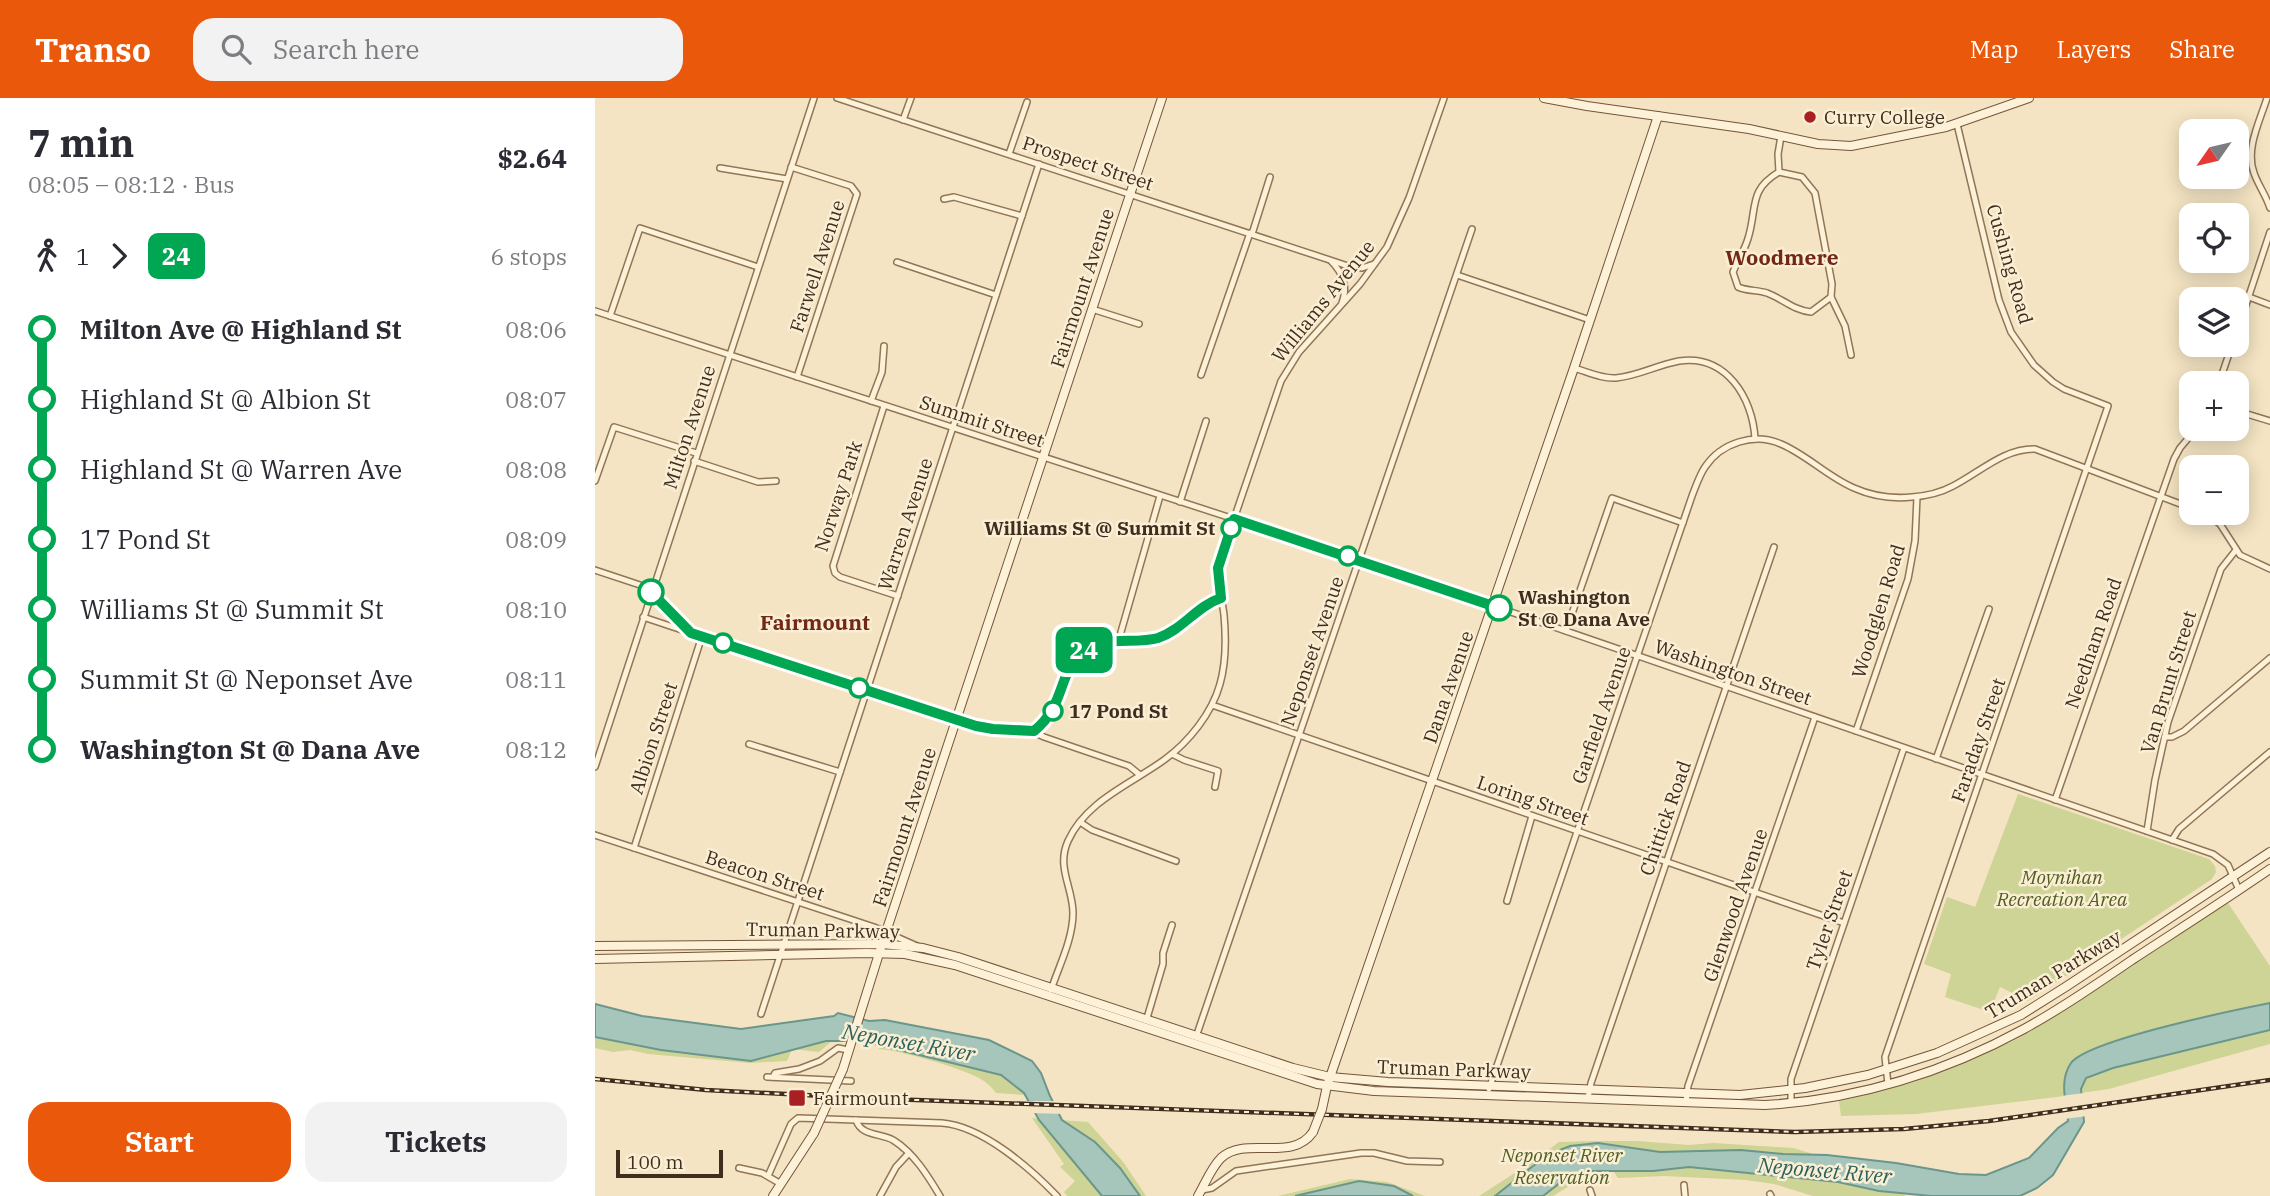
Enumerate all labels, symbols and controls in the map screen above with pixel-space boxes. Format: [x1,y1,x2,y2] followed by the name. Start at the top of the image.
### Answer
[193,18,683,81] search box
[35,28,151,71] text: Transo
[217,30,255,68] icon: search
[273,32,420,66] text: Search here
[1970,33,2018,65] text: Map
[2056,33,2131,65] text: Layers
[2169,33,2235,65] text: Share
[1824,105,1945,129] place label: Curry College
[1802,109,1818,125] marker: Curry College
[28,118,134,167] text: 7 min
[2179,119,2249,189] north arrow
[2179,119,2249,525] map controls
[1019,131,1157,196] street label: Prospect Street
[497,141,567,175] text: $2.64
[28,169,235,199] text: 08:05 – 08:12 · Bus
[784,197,850,335] street label: Farwell Avenue
[1981,201,2039,327] street label: Cushing Road
[2179,203,2249,273] button: locate
[1045,205,1119,371] street label: Fairmount Avenue
[1266,235,1380,367] street label: Williams Avenue
[28,237,66,275] icon: walk
[100,237,138,275] icon: forward
[162,240,191,272] text: 24
[76,241,90,271] text: 1
[490,241,567,271] text: 6 stops
[1725,243,1839,271] district label: Woodmere
[2179,287,2249,357] button: layers
[80,312,401,346] text: Milton Ave @ Highland St
[505,314,567,344] text: 08:06
[658,362,720,492] street label: Milton Avenue
[2179,371,2249,441] button: +
[80,382,371,416] text: Highland St @ Albion St
[505,384,567,414] text: 08:07
[917,390,1048,453] street label: Summit Street
[809,438,867,554] street label: Norway Park
[80,452,402,486] text: Highland St @ Warren Ave
[505,454,567,484] text: 08:08
[872,455,938,593] street label: Warren Avenue
[2179,455,2249,525] button: −
[984,516,1215,540] place label: Williams St @ Summit St
[1221,518,1241,538] marker: Williams St @ Summit St
[80,522,211,556] text: 17 Pond St
[505,524,567,554] text: 08:09
[1846,541,1910,681] street label: Woodglen Road
[1338,546,1358,566] unlabelled marker
[1275,573,1349,729] street label: Neponset Avenue
[2059,574,2127,712] street label: Needham Road
[638,579,664,605] unlabelled marker
[1518,585,1650,631] place label: Washington St @ Dana Ave
[80,592,384,626] text: Williams St @ Summit St
[505,594,567,624] text: 08:10
[1486,595,1512,621] marker: Washington St @ Dana Ave
[2135,607,2201,756] street label: Van Brunt Street
[760,608,870,636] district label: Fairmount
[1053,627,1115,673] line badge: 24
[1418,628,1478,746] street label: Dana Avenue
[713,633,733,653] unlabelled marker
[1070,634,1098,666] text: 24
[1651,634,1815,710] street label: Washington Street
[1566,643,1636,787] street label: Garfield Avenue
[80,662,413,696] text: Summit St @ Neponset Ave
[505,664,567,694] text: 08:11
[1945,674,2011,805] street label: Faraday Street
[849,678,869,698] unlabelled marker
[624,679,683,797] street label: Albion Street
[1069,699,1168,723] place label: 17 Pond St
[1043,701,1063,721] marker: 17 Pond St
[80,732,420,766] text: Washington St @ Dana Ave
[505,734,567,764] text: 08:12
[867,744,941,910] street label: Fairmount Avenue
[1634,757,1696,879] street label: Chittick Road
[1474,770,1592,830] street label: Loring Street
[1697,825,1773,985] street label: Glenwood Avenue
[702,844,828,906] street label: Beacon Street
[1996,865,2128,911] park label: Moynihan Recreation Area
[1801,866,1857,973] street label: Tyler Street
[746,917,901,943] street label: Truman Parkway
[1981,924,2126,1024] street label: Truman Parkway
[840,1016,978,1068] water label: Neponset River
[1377,1054,1532,1084] street label: Truman Parkway
[813,1086,909,1110] place label: Fairmount
[787,1088,807,1108] marker: Fairmount
[28,1102,291,1182] button: Start
[305,1102,567,1182] button: Tickets
[1500,1143,1623,1189] park label: Neponset River Reservation
[616,1147,723,1179] scale bar
[627,1150,684,1174] text: 100 m
[1756,1150,1894,1190] water label: Neponset River

